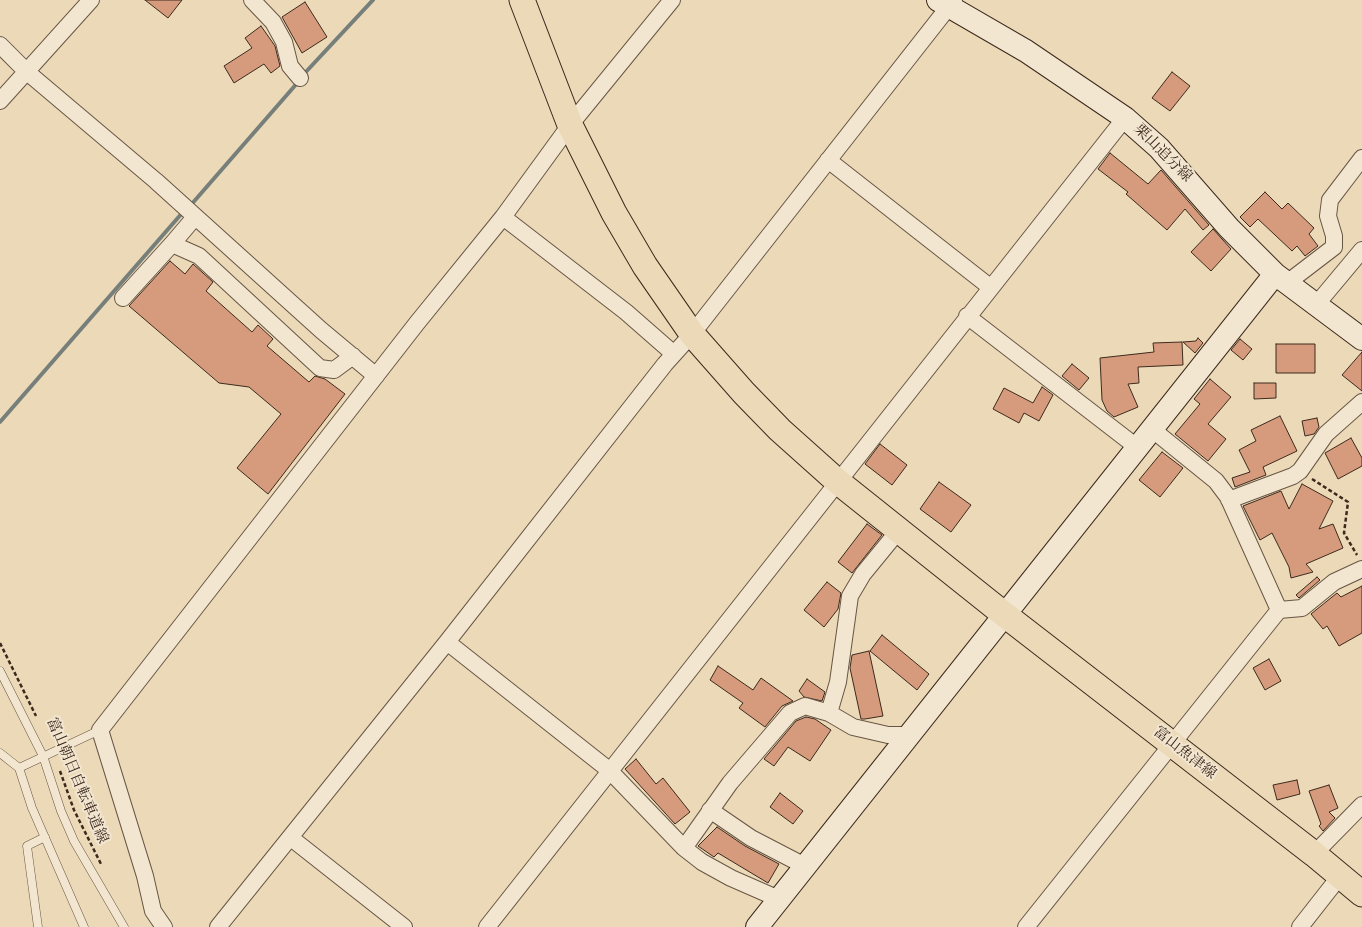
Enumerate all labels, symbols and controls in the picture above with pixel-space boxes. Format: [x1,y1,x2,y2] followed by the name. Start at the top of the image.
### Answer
[1129,121,1195,187] street label: 栗山追分線
[41,715,111,847] street label: 富山朝日自転車道線
[1149,724,1219,784] street label: 富山魚津線

